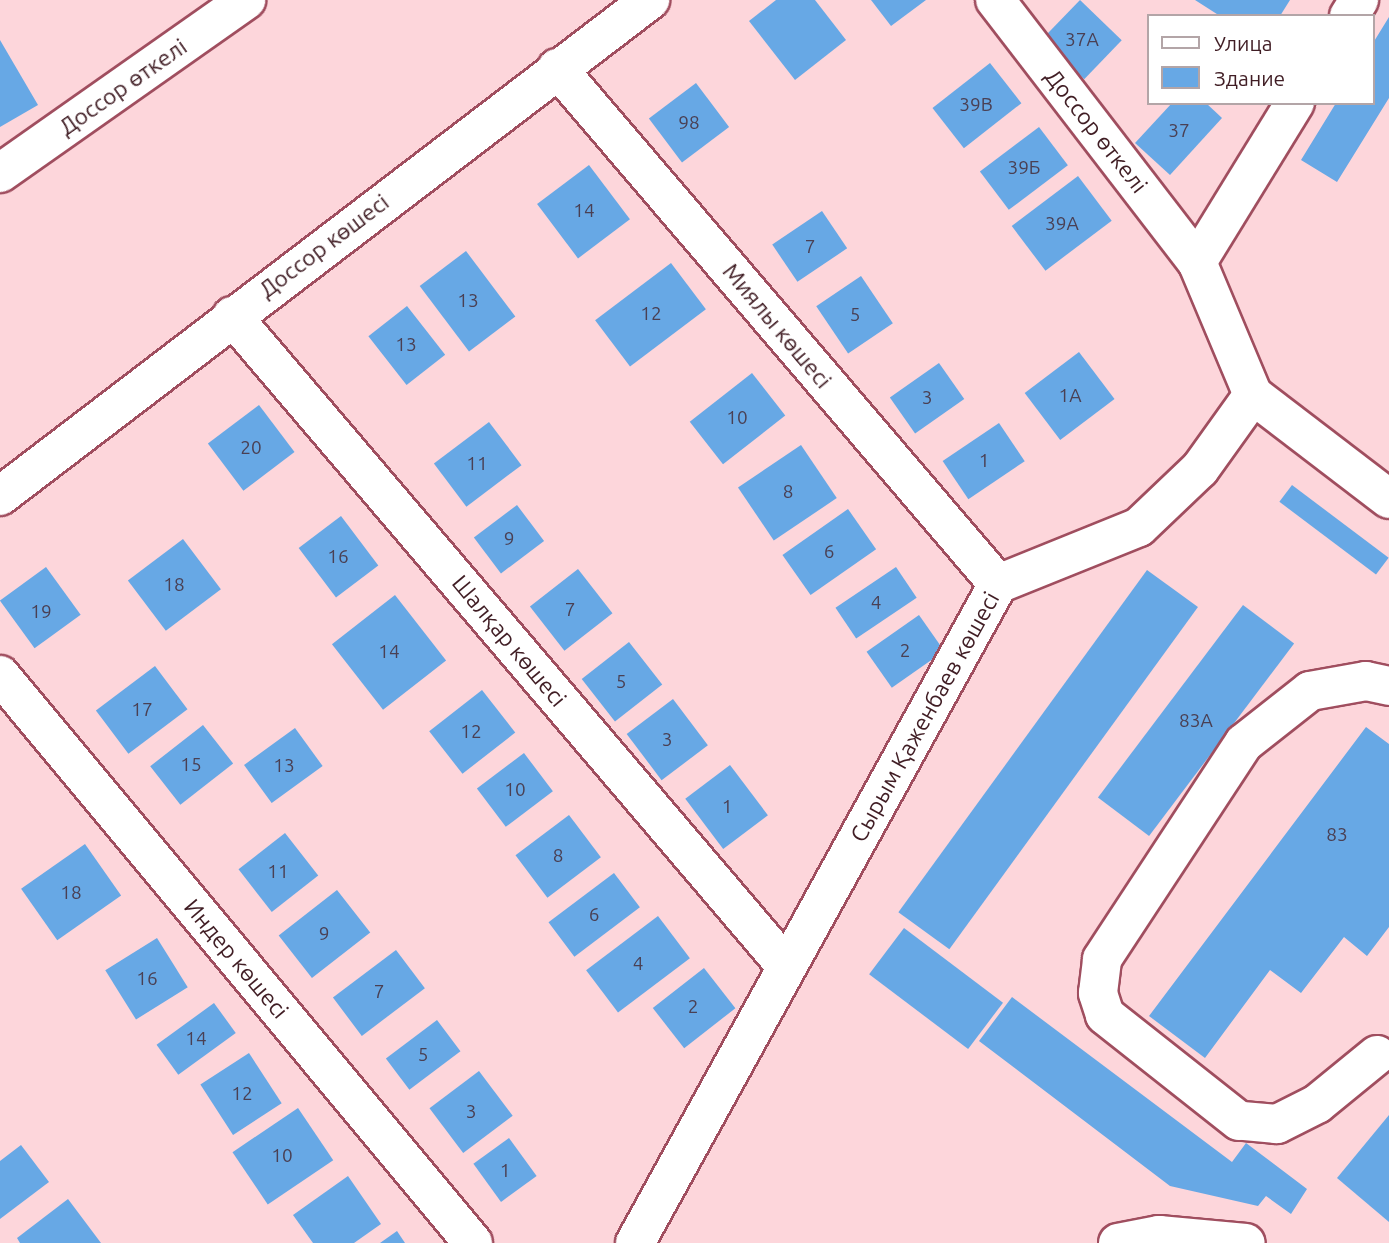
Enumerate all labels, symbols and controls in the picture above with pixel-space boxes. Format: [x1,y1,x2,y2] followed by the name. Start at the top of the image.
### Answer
[1148,14,1375,105] legend
[1065,29,1099,51] house number: 37А
[1214,31,1272,55] text: Улица
[54,33,192,141] street label: Доссор өткелі
[1039,63,1153,199] street label: Доссор өткелі
[1214,66,1285,90] text: Здание
[959,94,993,116] house number: 39В
[678,112,700,134] house number: 98
[1168,120,1190,142] house number: 37
[1007,157,1041,179] house number: 39Б
[254,188,394,304] street label: Доссор көшесі
[573,200,595,222] house number: 14
[1045,213,1079,235] house number: 39А
[805,236,815,258] house number: 7
[717,258,837,394] street label: Миялы көшесі
[457,290,479,312] house number: 13
[640,303,662,325] house number: 12
[850,304,860,326] house number: 5
[395,334,417,356] house number: 13
[1058,385,1082,407] house number: 1А
[922,387,932,409] house number: 3
[726,407,748,429] house number: 10
[240,437,262,459] house number: 20
[979,450,989,472] house number: 1
[466,453,488,475] house number: 11
[783,481,793,503] house number: 8
[504,528,514,550] house number: 9
[824,541,834,563] house number: 6
[327,546,349,568] house number: 16
[446,570,572,712] street label: Шалқар көшесі
[163,574,185,596] house number: 18
[845,587,1005,847] street label: Сырым Қаженбаев көшесі
[871,592,881,614] house number: 4
[565,599,575,621] house number: 7
[30,601,52,623] house number: 19
[900,640,910,662] house number: 2
[378,641,400,663] house number: 14
[616,671,626,693] house number: 5
[131,699,153,721] house number: 17
[1179,710,1213,732] house number: 83А
[460,721,482,743] house number: 12
[662,729,672,751] house number: 3
[180,754,202,776] house number: 15
[273,755,295,777] house number: 13
[504,779,526,801] house number: 10
[722,796,732,818] house number: 1
[1326,824,1348,846] house number: 83
[553,845,563,867] house number: 8
[267,861,289,883] house number: 11
[60,882,82,904] house number: 18
[178,894,294,1024] street label: Индер көшесі
[589,904,599,926] house number: 6
[319,923,329,945] house number: 9
[633,953,643,975] house number: 4
[136,968,158,990] house number: 16
[374,981,384,1003] house number: 7
[688,996,698,1018] house number: 2
[185,1028,207,1050] house number: 14
[418,1044,428,1066] house number: 5
[231,1083,253,1105] house number: 12
[466,1101,476,1123] house number: 3
[271,1145,293,1167] house number: 10
[500,1160,510,1182] house number: 1

